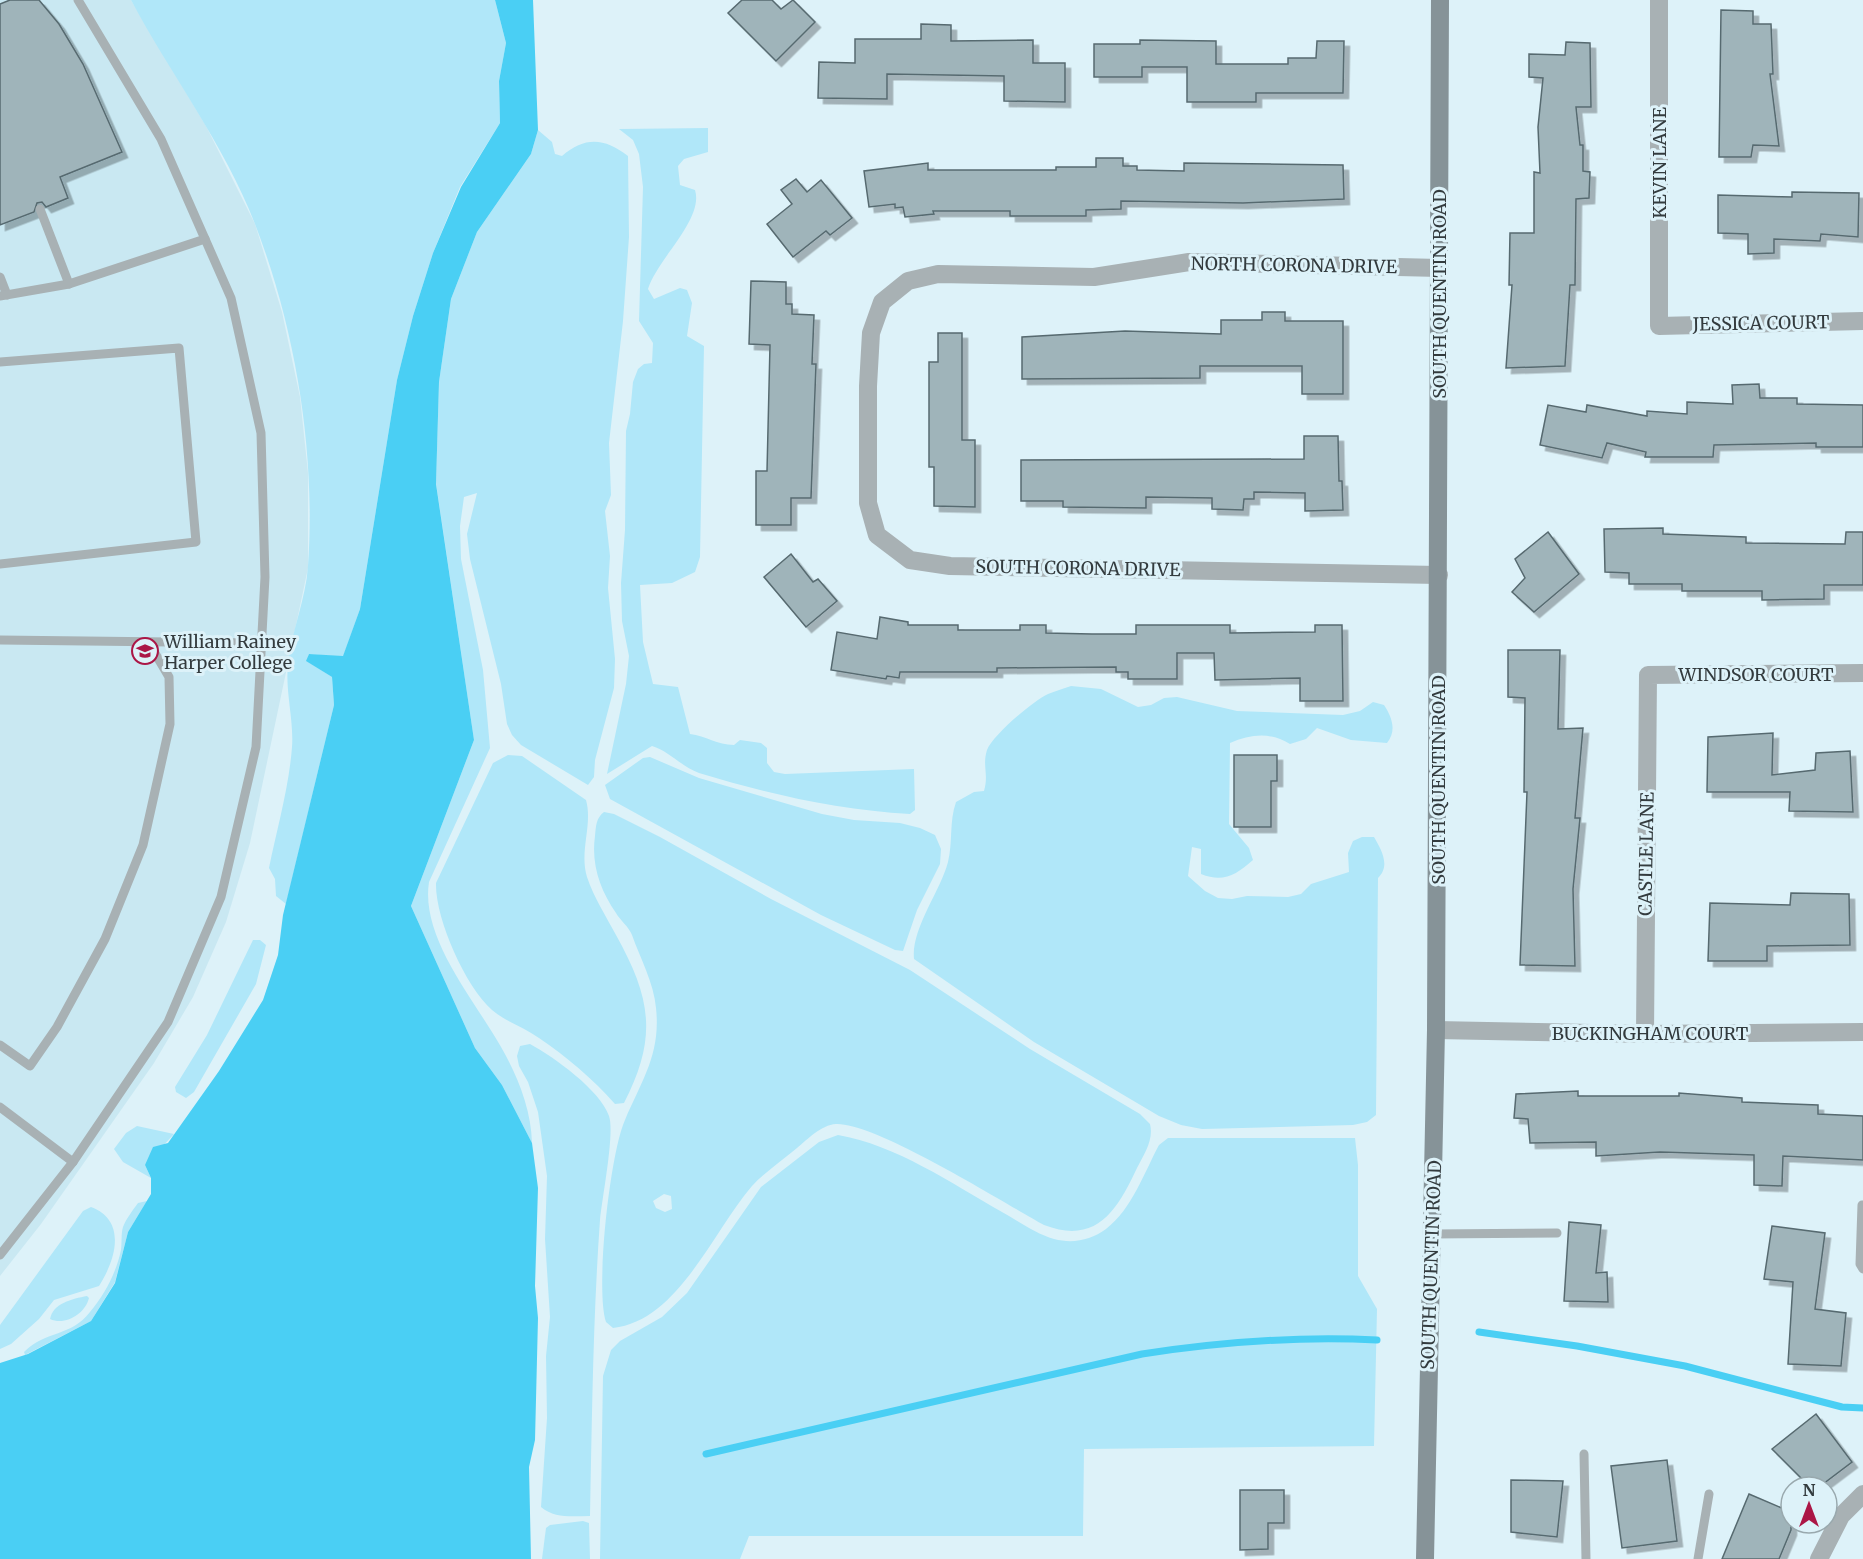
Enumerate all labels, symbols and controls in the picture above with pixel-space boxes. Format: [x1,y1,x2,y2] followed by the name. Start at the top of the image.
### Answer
[1648,107,1671,219] street label: KEVIN LANE
[1428,189,1451,399] street label: SOUTH QUENTIN ROAD
[1191,252,1398,278] street label: NORTH CORONA DRIVE
[1691,310,1830,336] street label: JESSICA COURT
[975,555,1181,581] street label: SOUTH CORONA DRIVE
[163,630,297,674] place label: William Rainey Harper College
[130,636,160,666] school or university icon: William Rainey Harper College
[1677,663,1834,686] street label: WINDSOR COURT
[1427,675,1450,885] street label: SOUTH QUENTIN ROAD
[1633,791,1659,916] street label: CASTLE LANE
[1552,1022,1749,1045] street label: BUCKINGHAM COURT
[1416,1160,1446,1370] street label: SOUTH QUENTIN ROAD
[1779,1475,1839,1535] north arrow
[1803,1480,1816,1500] text: N

